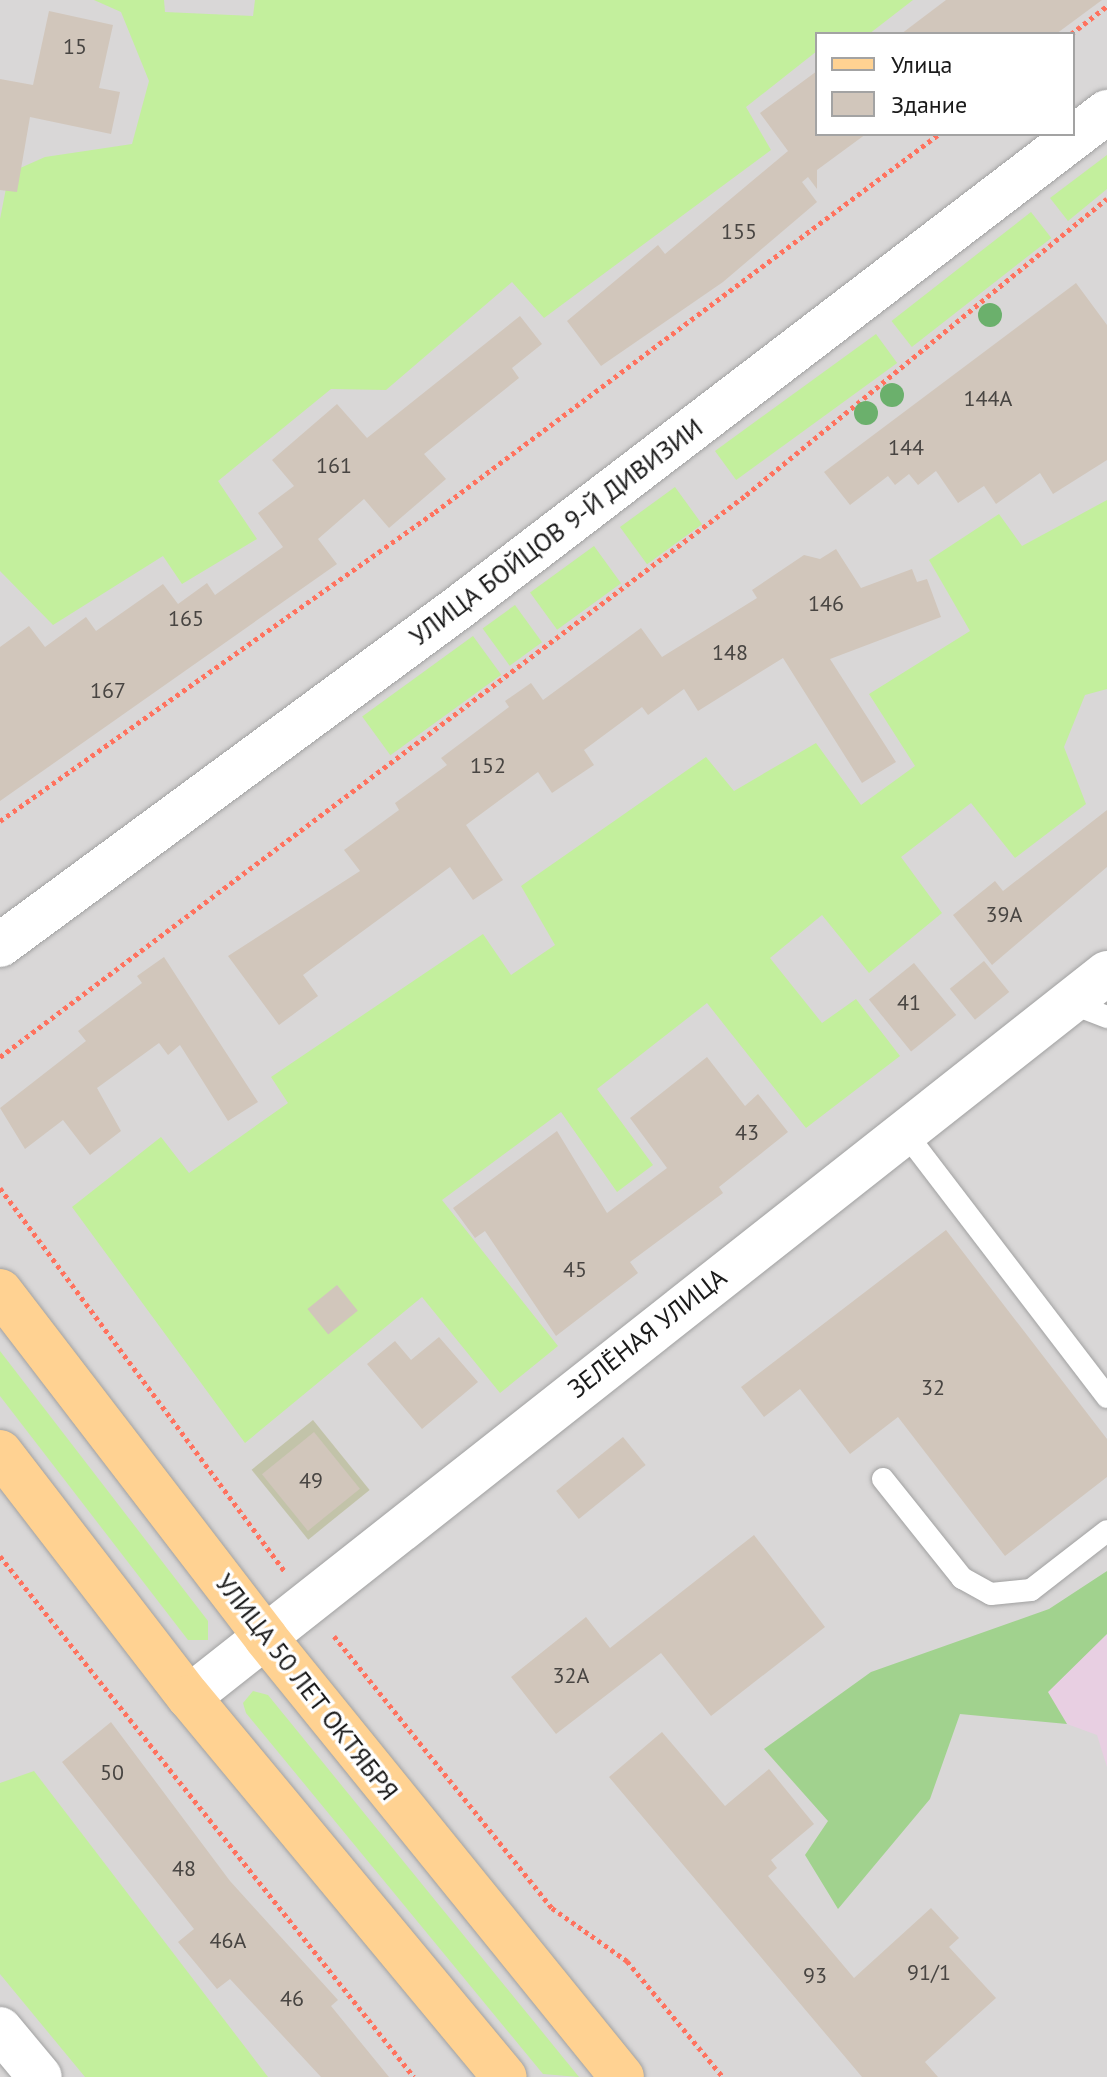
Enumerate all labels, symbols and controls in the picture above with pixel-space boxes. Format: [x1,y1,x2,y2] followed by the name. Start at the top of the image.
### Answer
[815,32,1075,136] legend
[63,34,87,60] house number: 15
[891,49,952,80] text: Улица
[891,89,967,120] text: Здание
[721,219,757,245] house number: 155
[964,386,1012,412] house number: 144А
[403,411,709,653] street label: УЛИЦА БОЙЦОВ 9-Й ДИВИЗИИ
[888,435,924,461] house number: 144
[316,453,352,479] house number: 161
[808,591,844,617] house number: 146
[168,606,204,632] house number: 165
[712,640,748,666] house number: 148
[90,678,126,704] house number: 167
[470,753,506,779] house number: 152
[986,902,1022,928] house number: 39А
[897,990,921,1016] house number: 41
[735,1120,759,1146] house number: 43
[563,1257,587,1283] house number: 45
[561,1261,733,1405] street label: ЗЕЛЁНАЯ УЛИЦА
[921,1375,945,1401] house number: 32
[299,1468,323,1494] house number: 49
[208,1567,406,1807] street label: УЛИЦА 50 ЛЕТ ОКТЯБРЯ
[553,1663,589,1689] house number: 32А
[100,1760,124,1786] house number: 50
[172,1856,196,1882] house number: 48
[210,1928,246,1954] house number: 46А
[907,1960,951,1986] house number: 91/1
[803,1963,827,1989] house number: 93
[280,1986,304,2012] house number: 46

